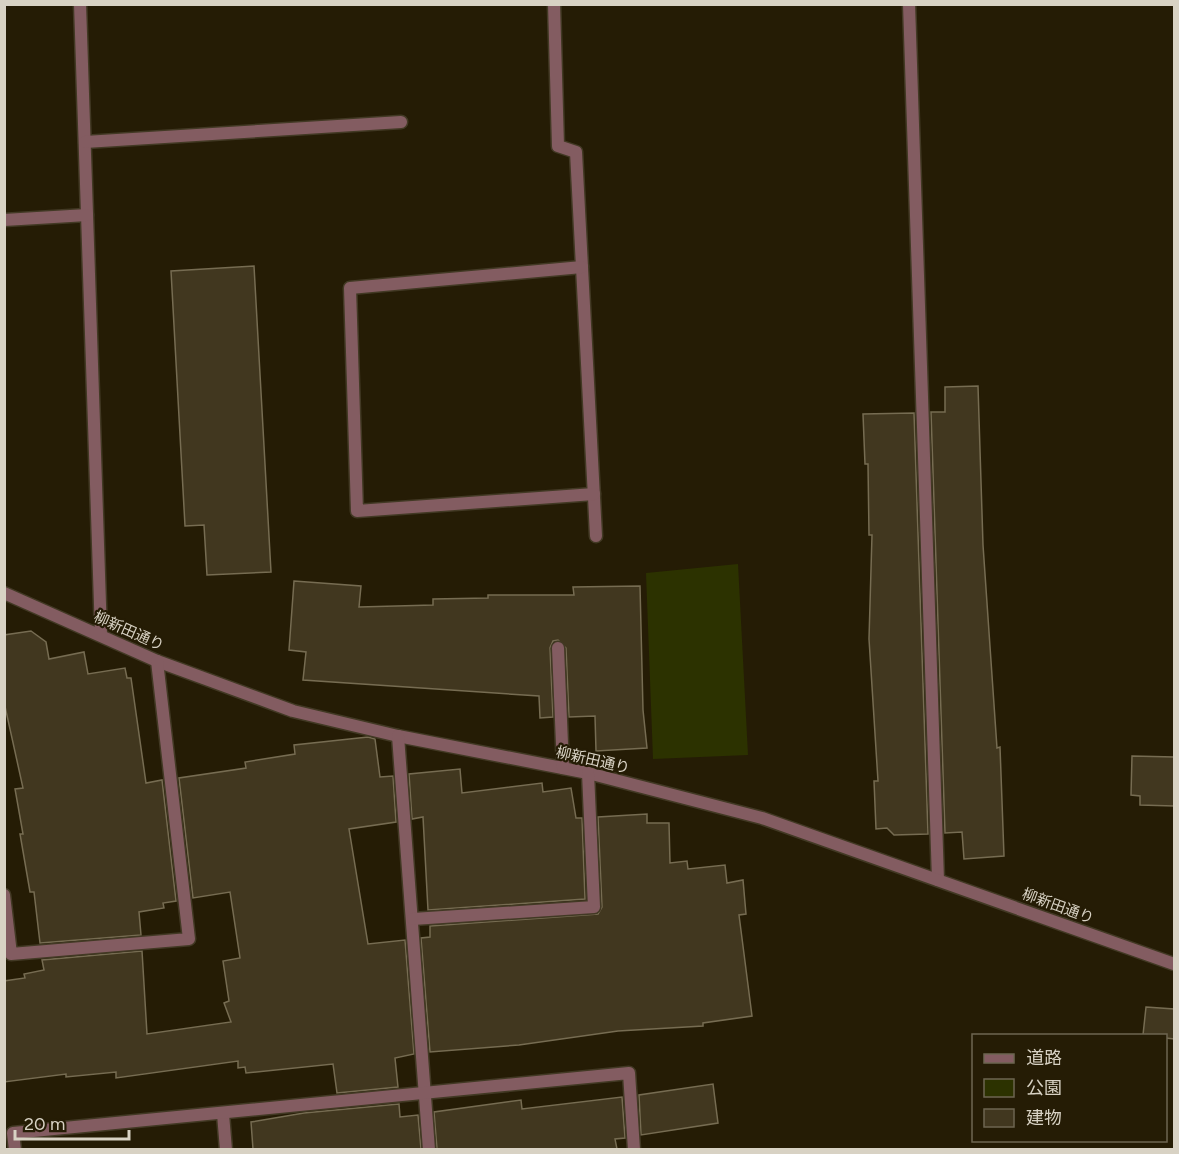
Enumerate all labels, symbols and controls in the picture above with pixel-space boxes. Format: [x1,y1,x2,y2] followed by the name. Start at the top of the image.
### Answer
[91,608,167,654] street label: 柳新田通り
[554,743,632,777] street label: 柳新田通り
[1020,885,1096,927] street label: 柳新田通り
[972,1034,1167,1142] legend
[1026,1047,1062,1069] text: 道路
[1026,1077,1062,1099] text: 公園
[15,1103,129,1141] scale bar
[1026,1107,1062,1129] text: 建物
[24,1113,65,1135] text: 20 m

